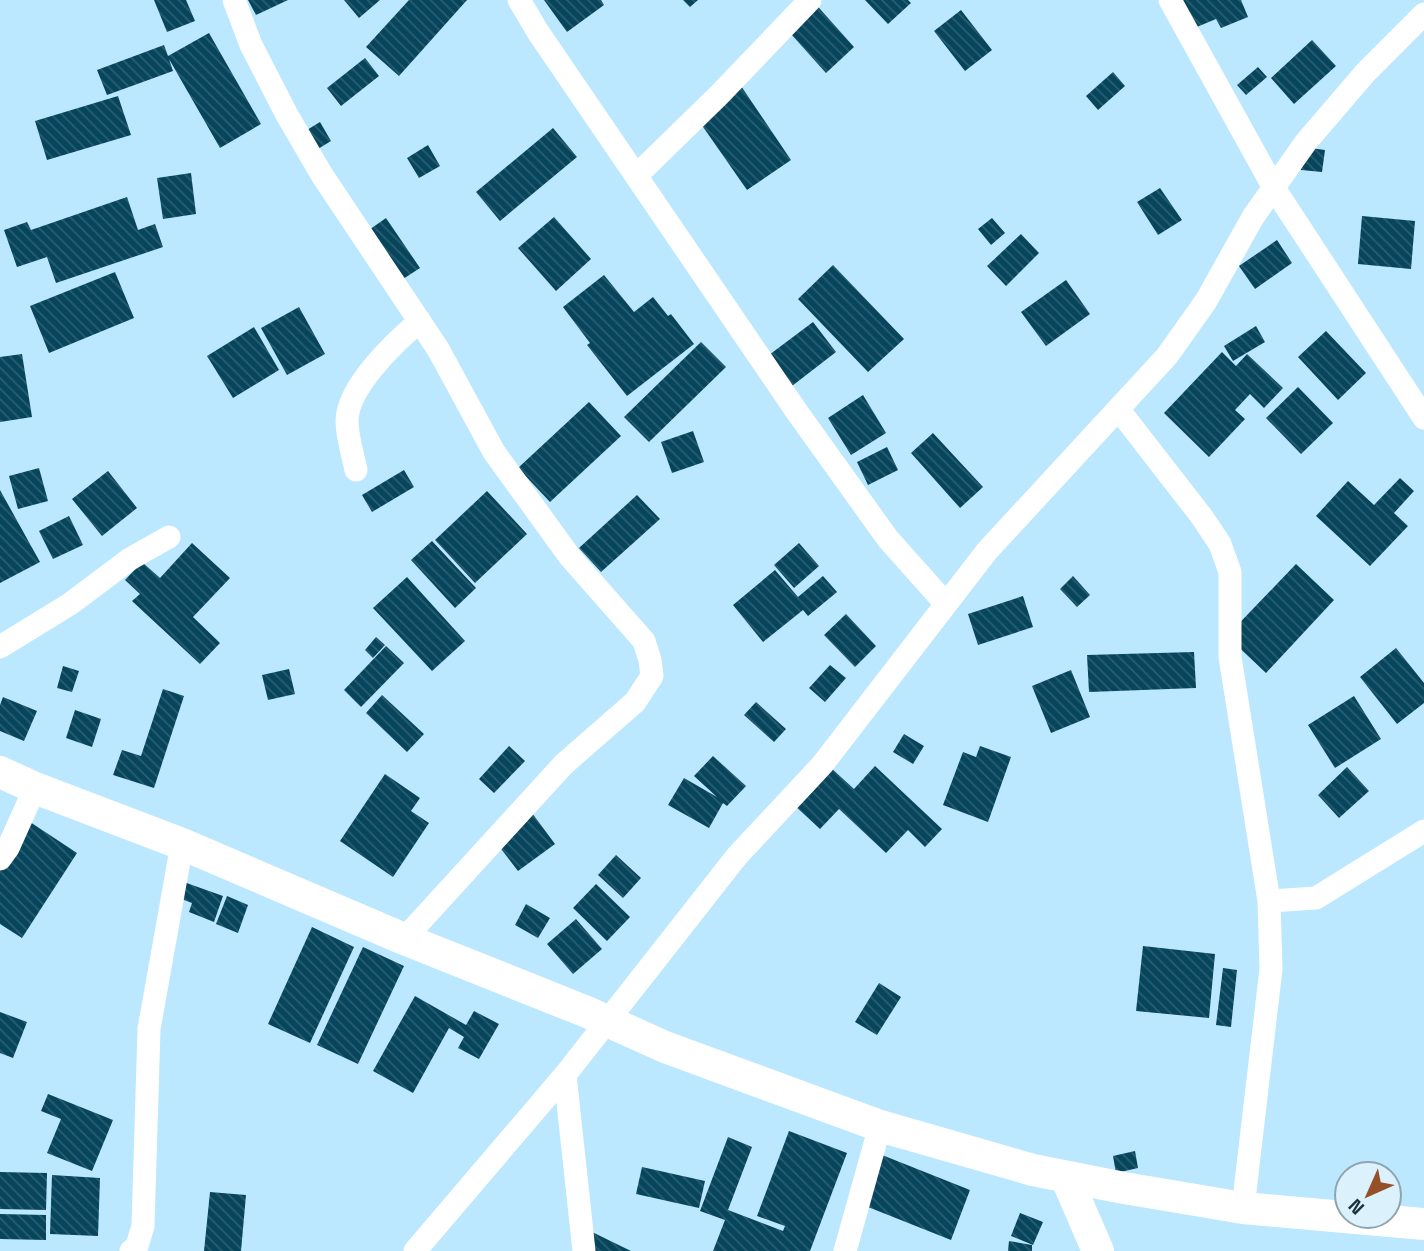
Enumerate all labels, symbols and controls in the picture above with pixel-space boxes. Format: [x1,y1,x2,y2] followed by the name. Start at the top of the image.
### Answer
[1333,1160,1403,1230] north arrow
[1343,1193,1370,1220] text: N

